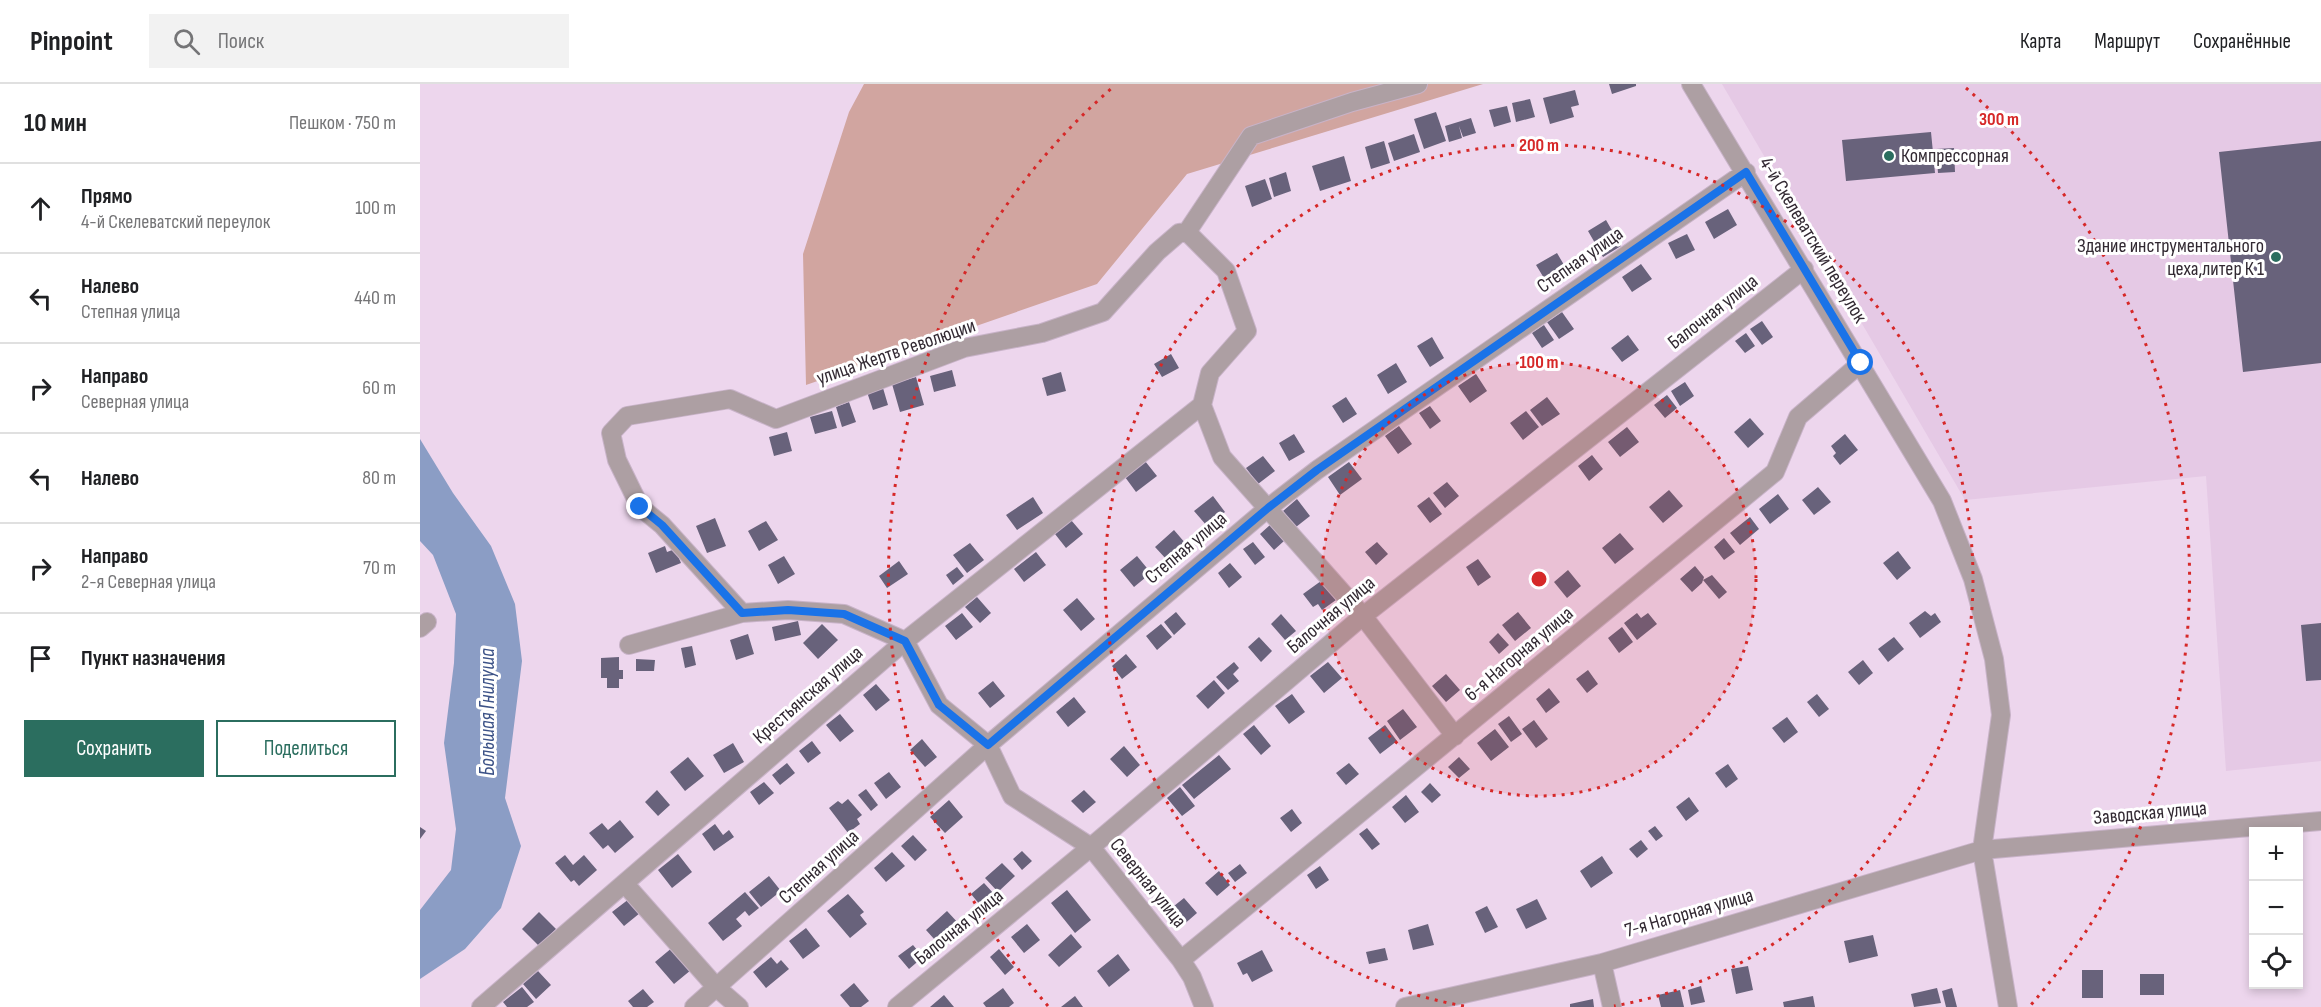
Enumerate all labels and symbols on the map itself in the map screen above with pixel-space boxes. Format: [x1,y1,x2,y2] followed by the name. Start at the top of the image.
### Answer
[1979,109,2019,130] text: 300 m
[1519,135,1559,156] text: 200 m
[1901,144,2009,168] place label: Компрессорная
[1882,149,1896,163] marker: Компрессорная
[1754,153,1872,328] street label: 4-й Скелеватский переулок
[1532,222,1628,298] street label: Степная улица
[2077,234,2264,281] place label: Здание инструментального цеха,литер К 1
[2269,250,2283,264] marker: Здание инструментального цеха,литер К 1
[1663,269,1763,355] street label: Балочная улица
[813,314,979,390] street label: улица Жертв Революции
[1847,349,1873,375] route start
[1520,352,1559,373] text: 100 m
[626,493,652,519] route end
[1140,507,1232,589] street label: Степная улица
[1529,569,1549,589] centre of rings
[1282,571,1380,659] street label: Балочная улица
[1460,602,1578,706] street label: 6-я Нагорная улица
[748,641,868,749] street label: Крестьянская улица
[475,648,500,776] water label: Большая Гнилуша
[2092,796,2208,830] street label: Заводская улица
[774,825,864,909] street label: Степная улица
[1105,833,1191,933] street label: Северная улица
[1622,883,1756,943] street label: 7-я Нагорная улица
[910,884,1008,970] street label: Балочная улица

